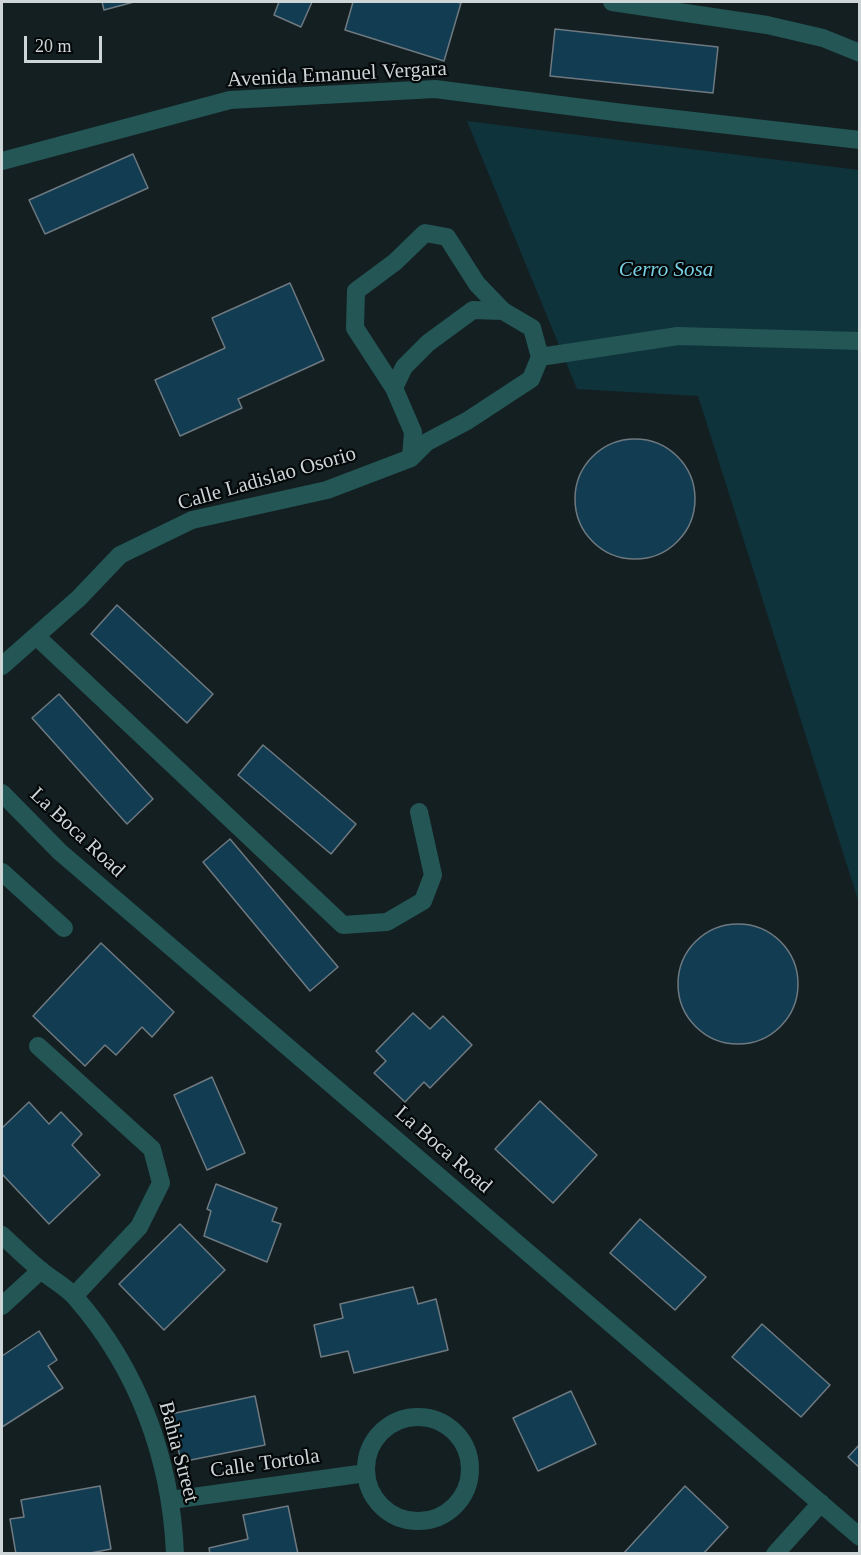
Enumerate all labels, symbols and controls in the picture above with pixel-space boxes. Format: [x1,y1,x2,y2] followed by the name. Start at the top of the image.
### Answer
[27,24,105,62] scale bar
[35,36,72,56] text: 20 m
[227,57,447,93] street label: Avenida Emanuel Vergara
[619,257,713,283] park label: Cerro Sosa
[175,441,359,517] street label: Calle Ladislao Osorio
[24,783,130,883] street label: La Boca Road
[389,1101,497,1199] street label: La Boca Road
[152,1399,204,1505] street label: Bahia Street
[209,1444,321,1484] street label: Calle Tortola

